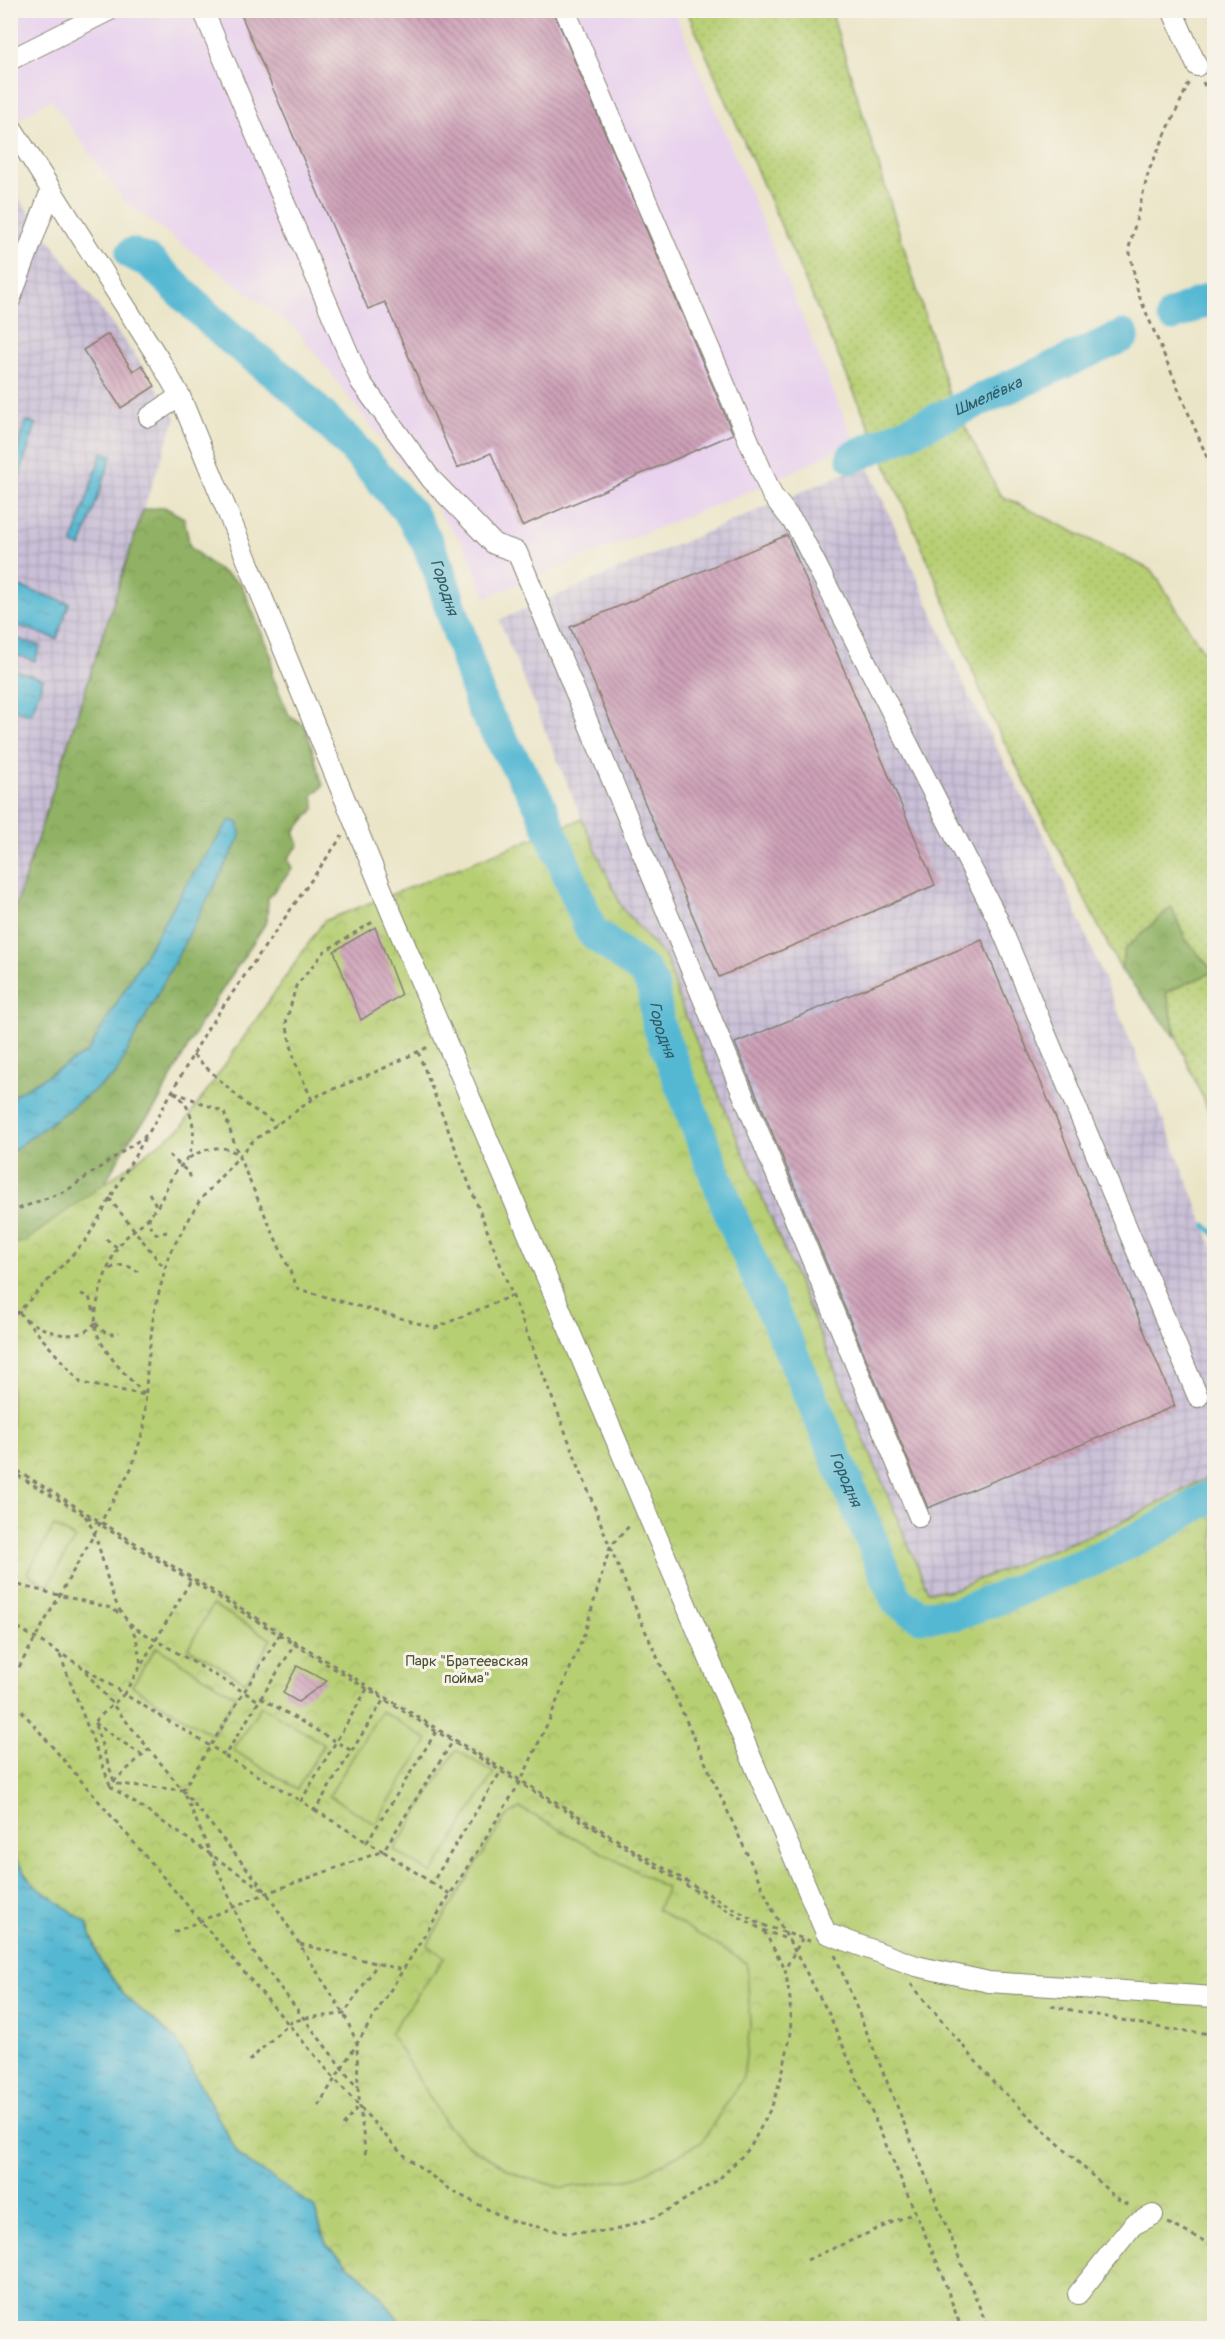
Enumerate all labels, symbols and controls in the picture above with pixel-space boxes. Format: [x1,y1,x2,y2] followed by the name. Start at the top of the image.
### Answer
[951,372,1026,420] water label: Шмелёвка
[426,556,463,619] water label: Городня
[645,1001,680,1062] water label: Городня
[825,1449,867,1511] water label: Городня
[406,1652,528,1688] park label: Парк "Братеевская пойма"

